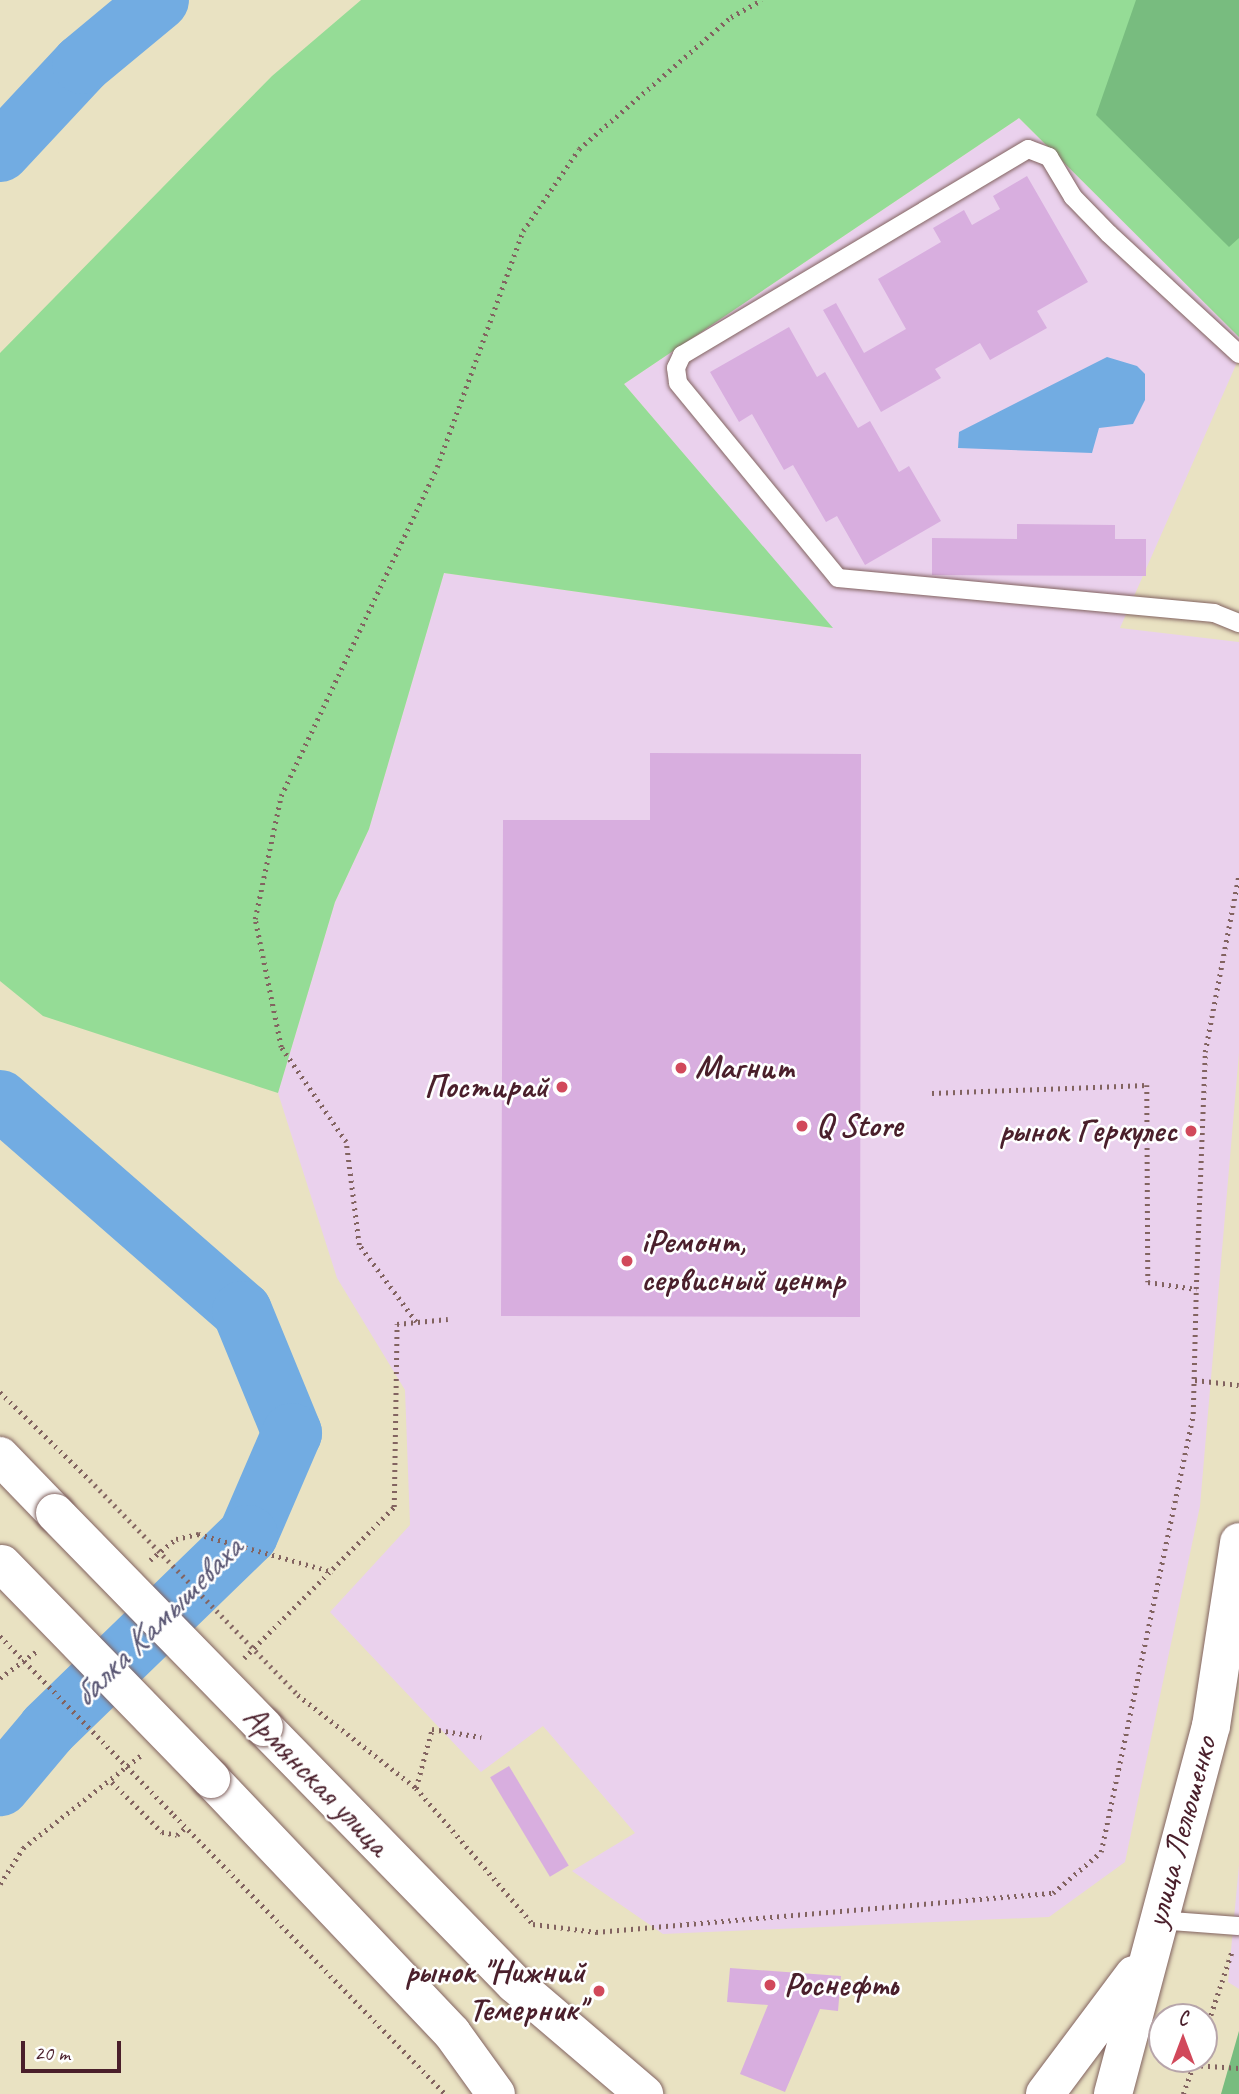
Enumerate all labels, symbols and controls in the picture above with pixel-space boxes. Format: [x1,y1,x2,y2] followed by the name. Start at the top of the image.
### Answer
[695,1048,795,1088] place label: Магнит
[673,1060,689,1076] marker: Магнит
[424,1067,548,1107] place label: Постирай
[554,1079,570,1095] marker: Постирай
[816,1106,903,1146] place label: Q Store
[999,1111,1177,1151] place label: рынок Геркулес
[794,1118,810,1134] marker: Q Store
[1183,1123,1199,1139] marker: рынок Геркулес
[641,1222,844,1300] place label: iРемонт, сервисный центр
[619,1253,635,1269] marker: iРемонт, сервисный центр
[63,1528,251,1716] water label: балка Камышеваха
[235,1698,397,1864] street label: Армянская улица
[1137,1733,1225,1931] street label: улица Лелюшенко
[406,1952,585,2030] place label: рынок "Нижний Темерник"
[784,1965,898,2005] place label: Роснефть
[762,1977,778,1993] marker: Роснефть
[591,1983,607,1999] marker: рынок "Нижний Темерник"
[1148,2003,1218,2073] north arrow
[1178,2007,1188,2031] text: С
[24,2028,124,2072] scale bar
[34,2040,70,2066] text: 20 m

